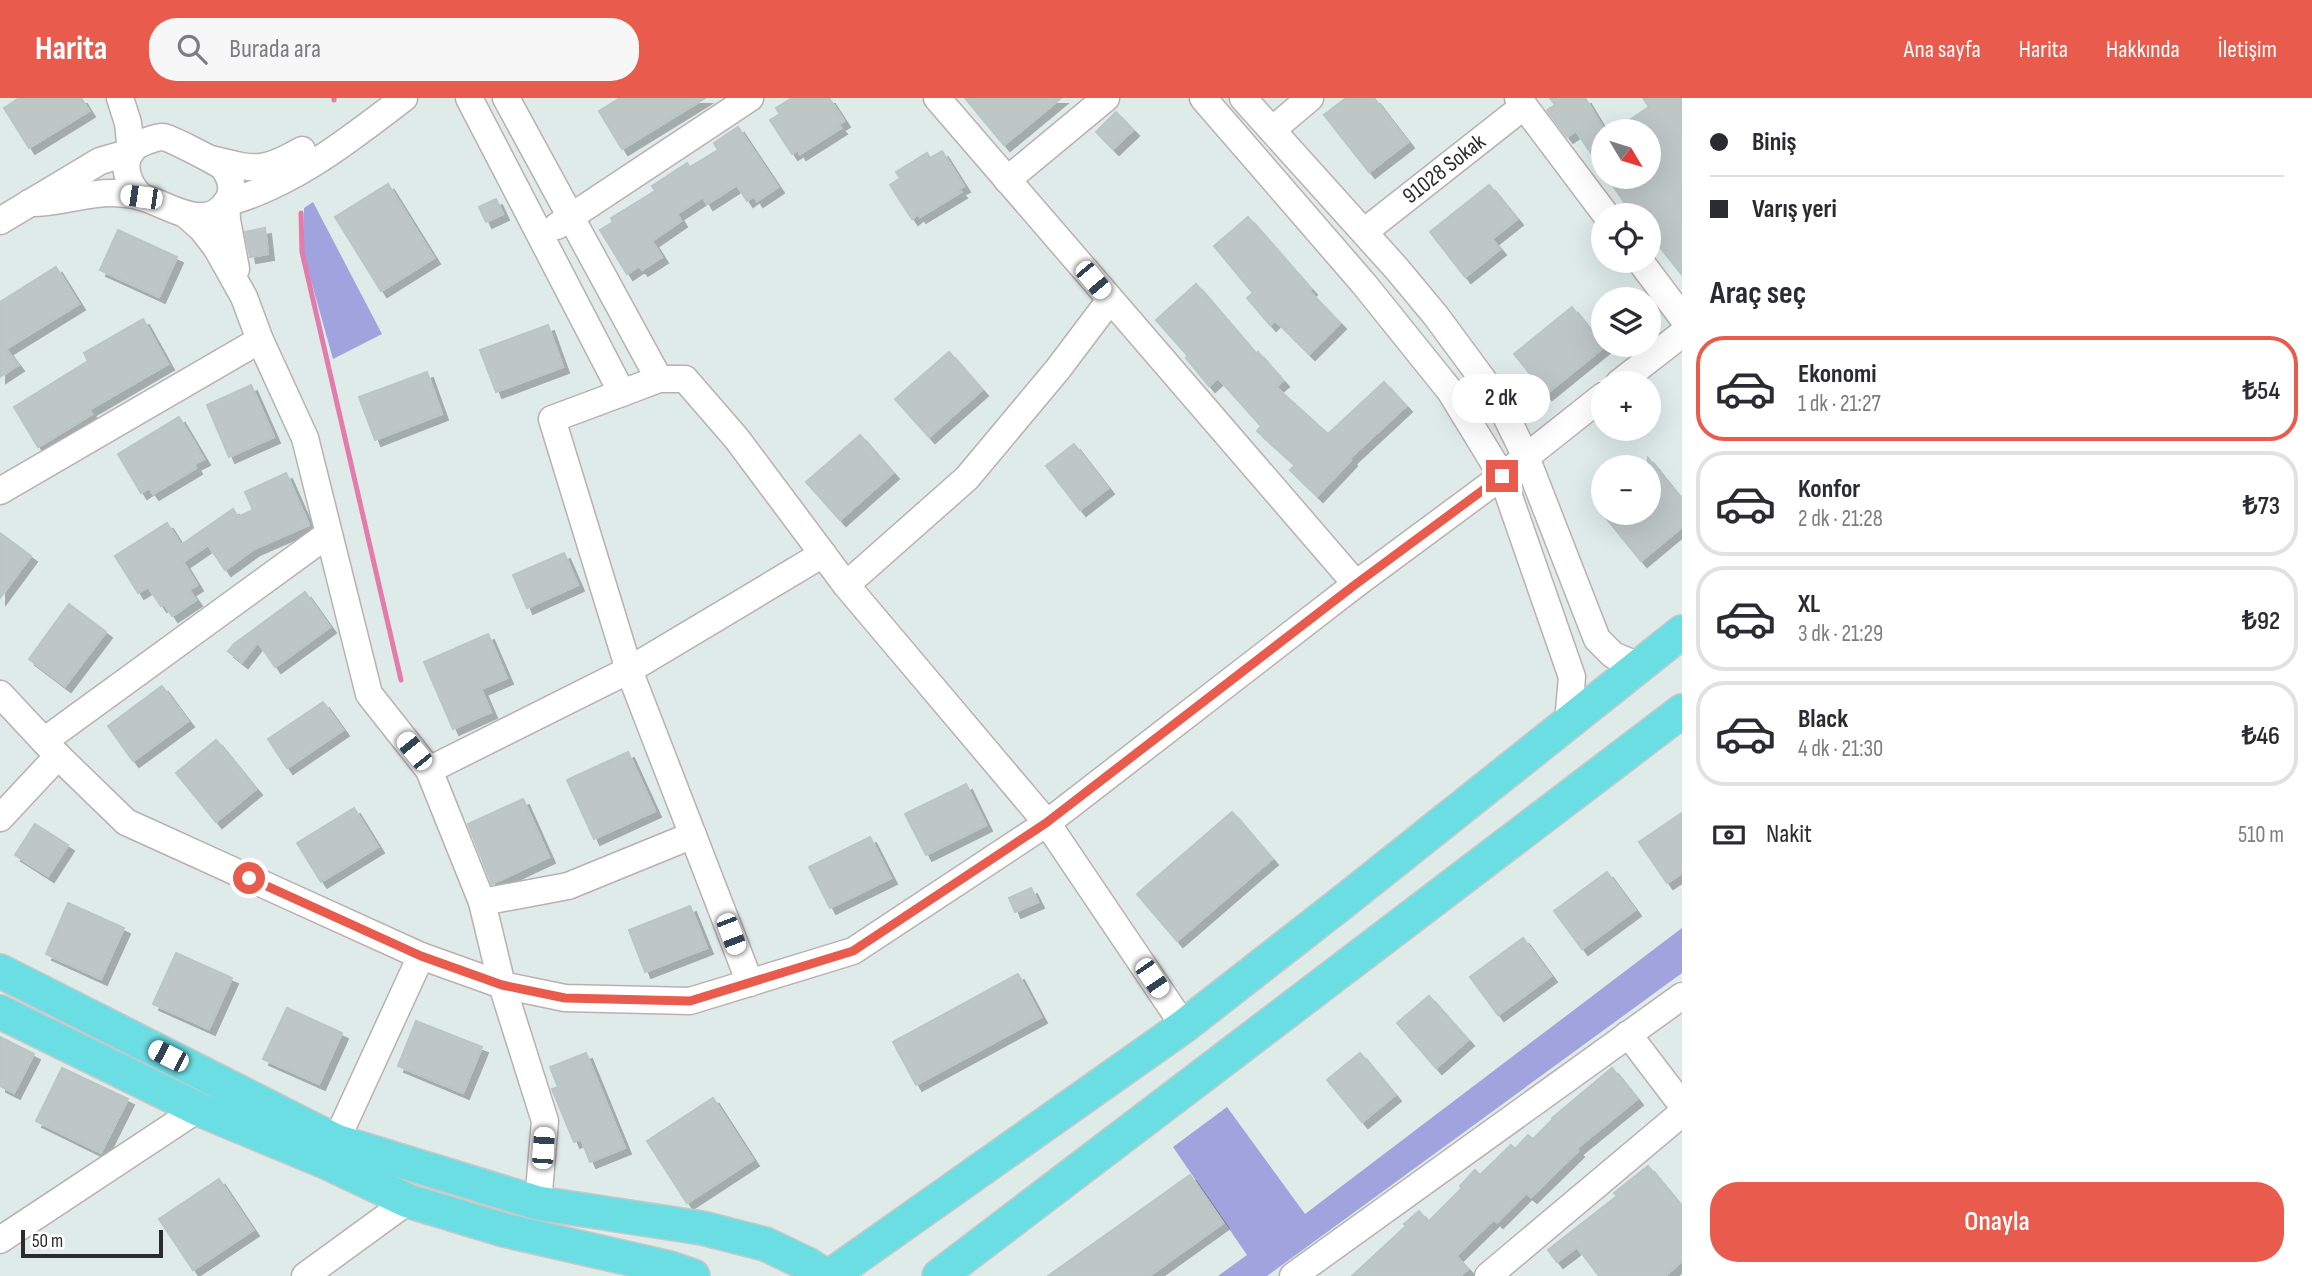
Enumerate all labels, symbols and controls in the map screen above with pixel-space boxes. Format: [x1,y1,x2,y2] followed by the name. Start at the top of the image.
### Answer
[149,18,639,81] search box
[35,29,107,69] text: Harita
[173,30,211,68] icon: search
[229,34,321,65] text: Burada ara
[1904,35,1981,64] text: Ana sayfa
[2019,35,2068,64] text: Harita
[2106,35,2180,64] text: Hakkında
[2218,35,2277,64] text: İletişim
[1591,119,1661,189] north arrow
[1591,119,1661,525] map controls
[1752,127,1796,158] text: Biniş
[1397,128,1491,210] street label: 91028 Sokak
[119,184,164,210] car
[1752,194,1837,225] text: Varış yeri
[1591,203,1661,273] button: locate
[1072,257,1115,303] car
[1710,274,1806,313] text: Araç seç
[1591,287,1661,357] button: layers
[1714,357,1777,420] icon: car
[1798,359,1877,390] text: Ekonomi
[1591,371,1661,441] button: +
[1453,374,1551,424] callout: 2 dk
[2242,376,2280,407] text: ₺54
[1485,384,1517,412] text: 2 dk
[1798,390,1881,418] text: 1 dk · 21:27
[1591,455,1661,525] button: −
[1486,460,1518,492] route end
[1714,472,1777,535] icon: car
[1798,474,1860,505] text: Konfor
[2243,491,2280,522] text: ₺73
[1798,505,1883,533] text: 2 dk · 21:28
[1714,587,1777,650] icon: car
[1798,589,1820,620] text: XL
[2242,606,2280,637] text: ₺92
[1798,620,1883,648] text: 3 dk · 21:29
[1714,702,1777,765] icon: car
[1798,704,1848,735] text: Black
[2242,721,2280,752] text: ₺46
[393,728,436,774] car
[1798,735,1883,763] text: 4 dk · 21:30
[1710,816,1748,854] icon: cash
[1766,819,1812,850] text: Nakit
[2238,821,2284,849] text: 510 m
[233,862,265,894] route start
[714,911,749,957] car
[1132,955,1173,1001] car
[145,1037,192,1075] car
[532,1126,555,1170] car
[1710,1182,2284,1262] button: Onayla
[21,1227,163,1259] scale bar
[32,1230,63,1253] text: 50 m

